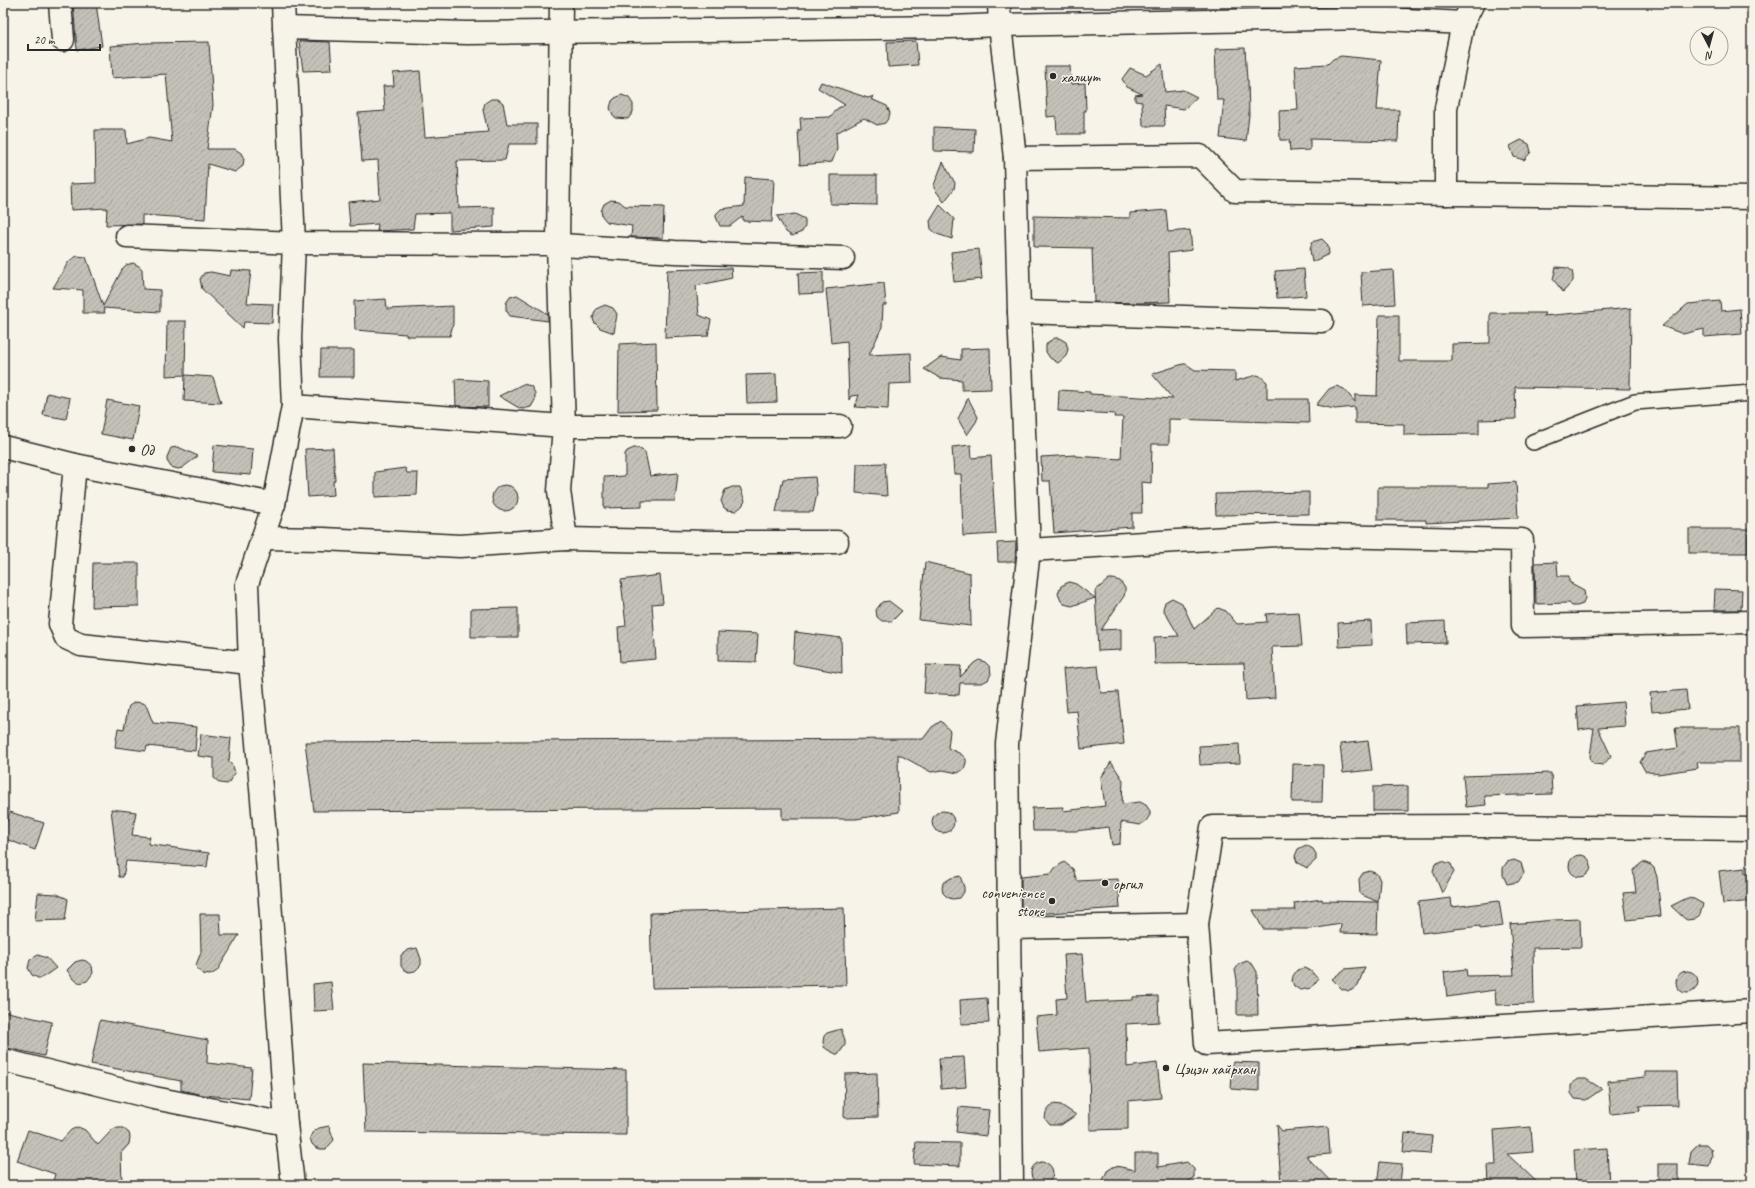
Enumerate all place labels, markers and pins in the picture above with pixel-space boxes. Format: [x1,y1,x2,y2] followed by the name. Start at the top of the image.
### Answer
[1061,67,1101,87] place label: халиут
[1048,71,1058,81] marker: халиут
[140,440,155,460] place label: Од
[127,444,137,454] marker: Од
[1113,874,1144,894] place label: оргил
[1100,878,1110,888] marker: оргил
[981,883,1046,921] place label: convenience store
[1047,896,1057,906] marker: convenience store
[1174,1059,1257,1079] place label: Цэцэн хайрхан
[1161,1063,1171,1073] marker: Цэцэн хайрхан

